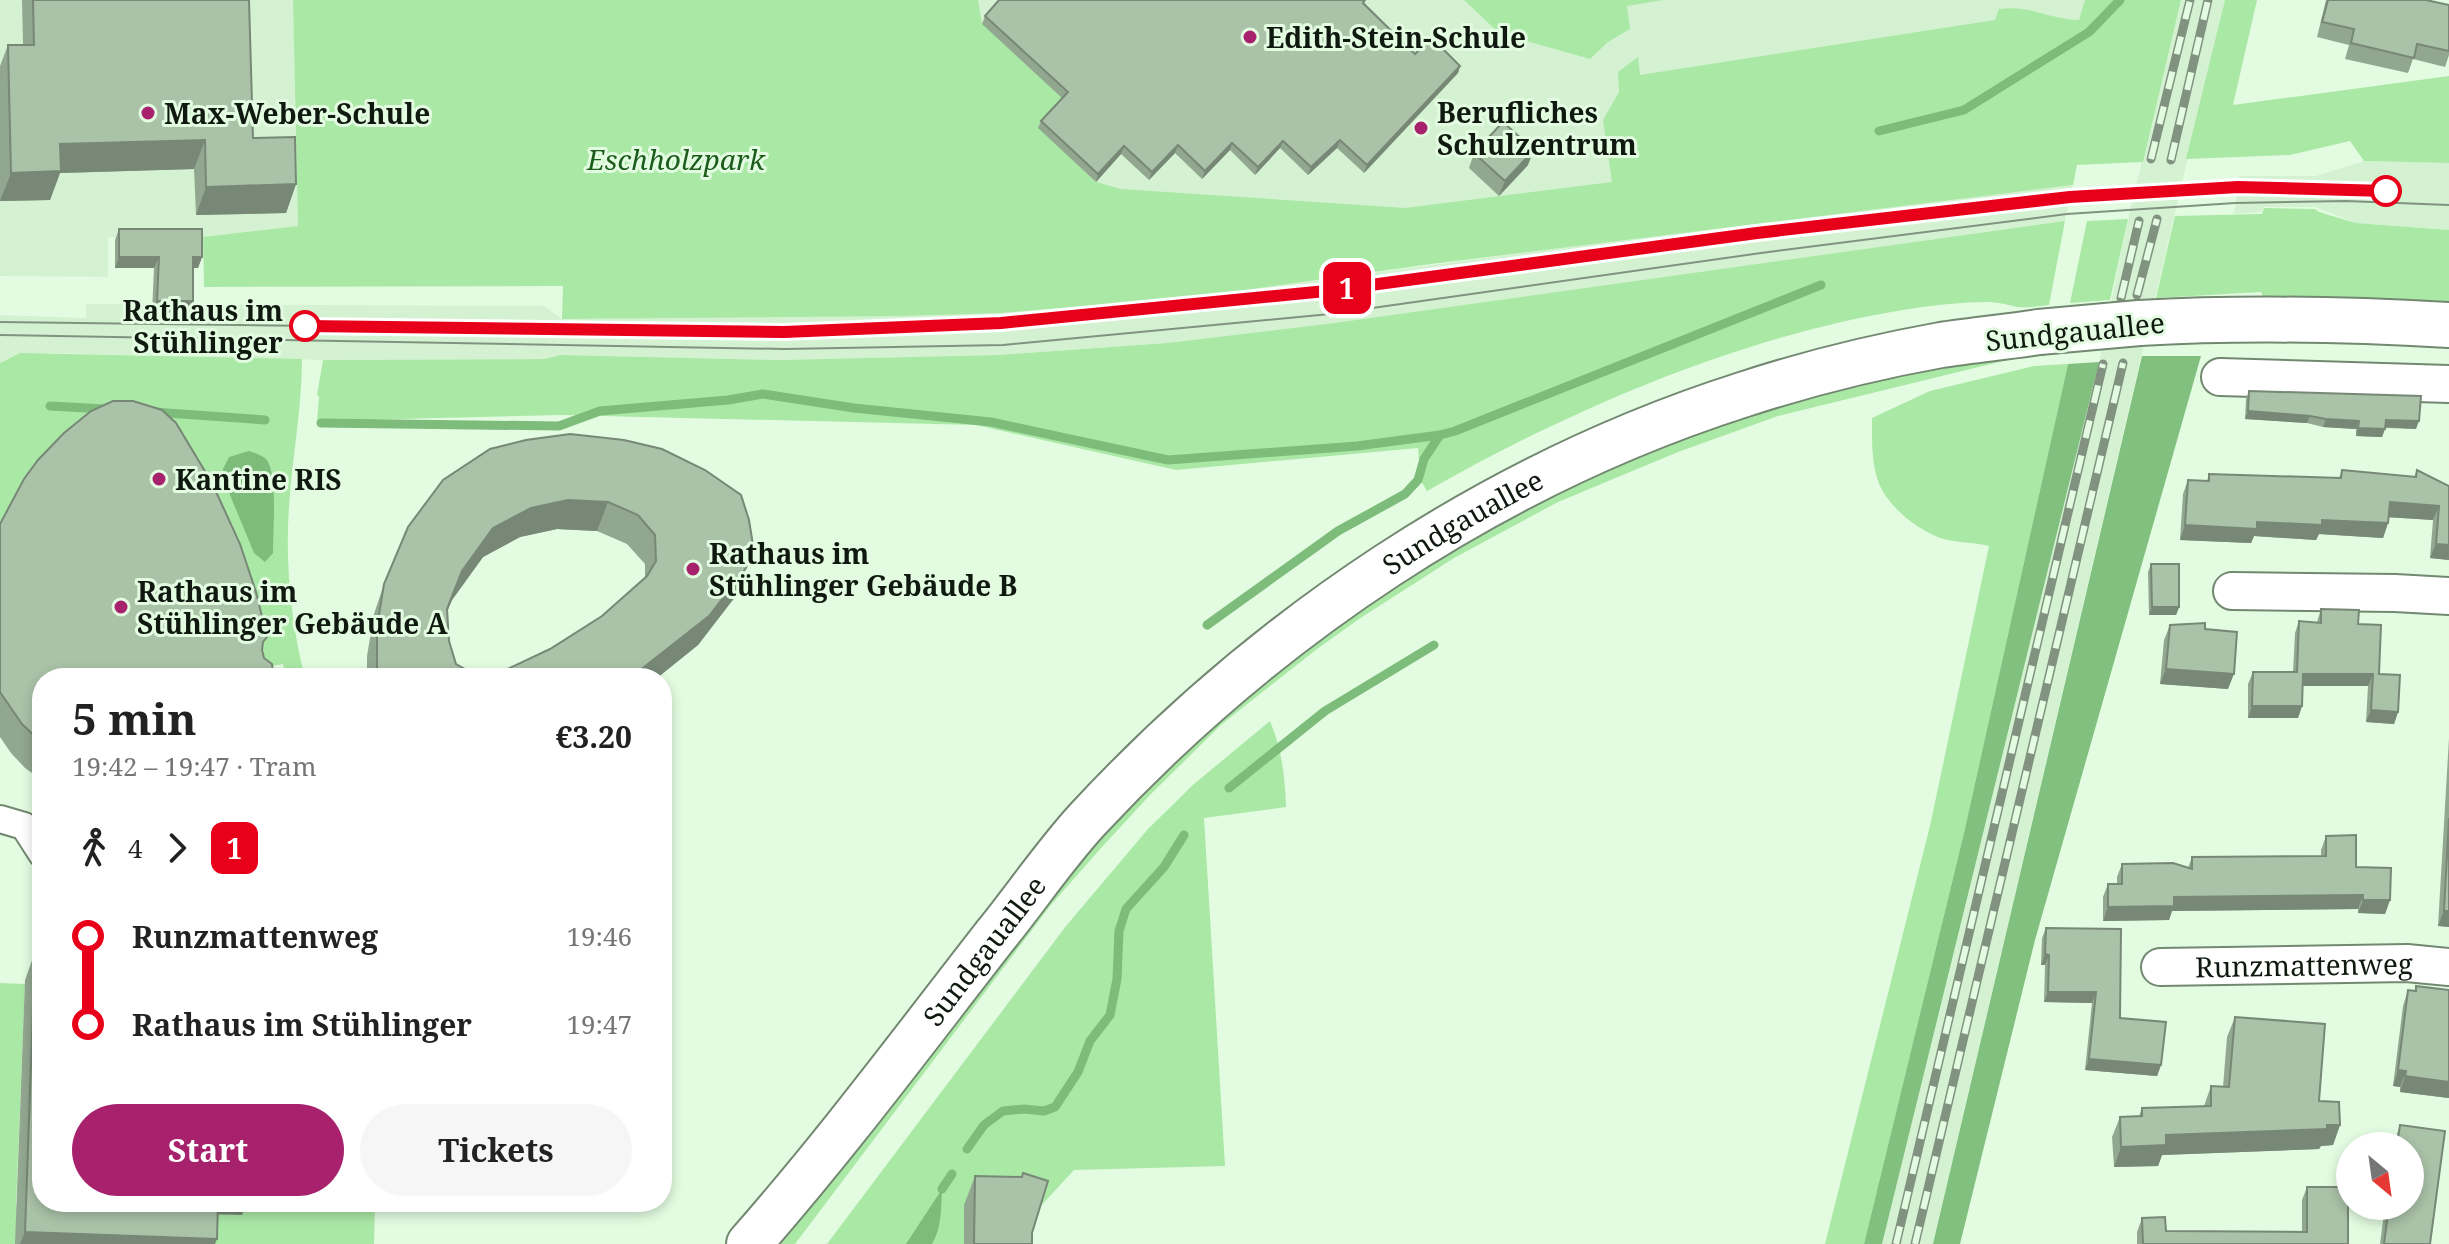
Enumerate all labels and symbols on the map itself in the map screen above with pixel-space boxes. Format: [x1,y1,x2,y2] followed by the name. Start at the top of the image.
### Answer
[1266,18,1526,56] place label: Edith-Stein-Schule
[1241,28,1259,46] marker: Edith-Stein-Schule
[1437,93,1637,163] place label: Berufliches Schulzentrum
[164,94,430,132] place label: Max-Weber-Schule
[139,104,157,122] marker: Max-Weber-Schule
[1412,119,1430,137] marker: Berufliches Schulzentrum
[586,140,766,178] park label: Eschholzpark
[2371,176,2401,206] unlabelled marker
[1321,262,1373,314] line badge: 1
[123,291,283,361] place label: Rathaus im Stühlinger
[1984,303,2166,359] street label: Sundgauallee
[290,311,320,341] marker: Rathaus im Stühlinger
[175,460,342,498] place label: Kantine RIS
[1375,460,1549,583] street label: Sundgauallee
[150,470,168,488] marker: Kantine RIS
[709,534,1017,604] place label: Rathaus im Stühlinger Gebäude B
[684,560,702,578] marker: Rathaus im Stühlinger Gebäude B
[137,572,449,642] place label: Rathaus im Stühlinger Gebäude A
[112,598,130,616] marker: Rathaus im Stühlinger Gebäude A
[914,868,1054,1033] street label: Sundgauallee
[2195,944,2413,985] street label: Runzmattenweg
[2336,1132,2424,1220] north arrow

